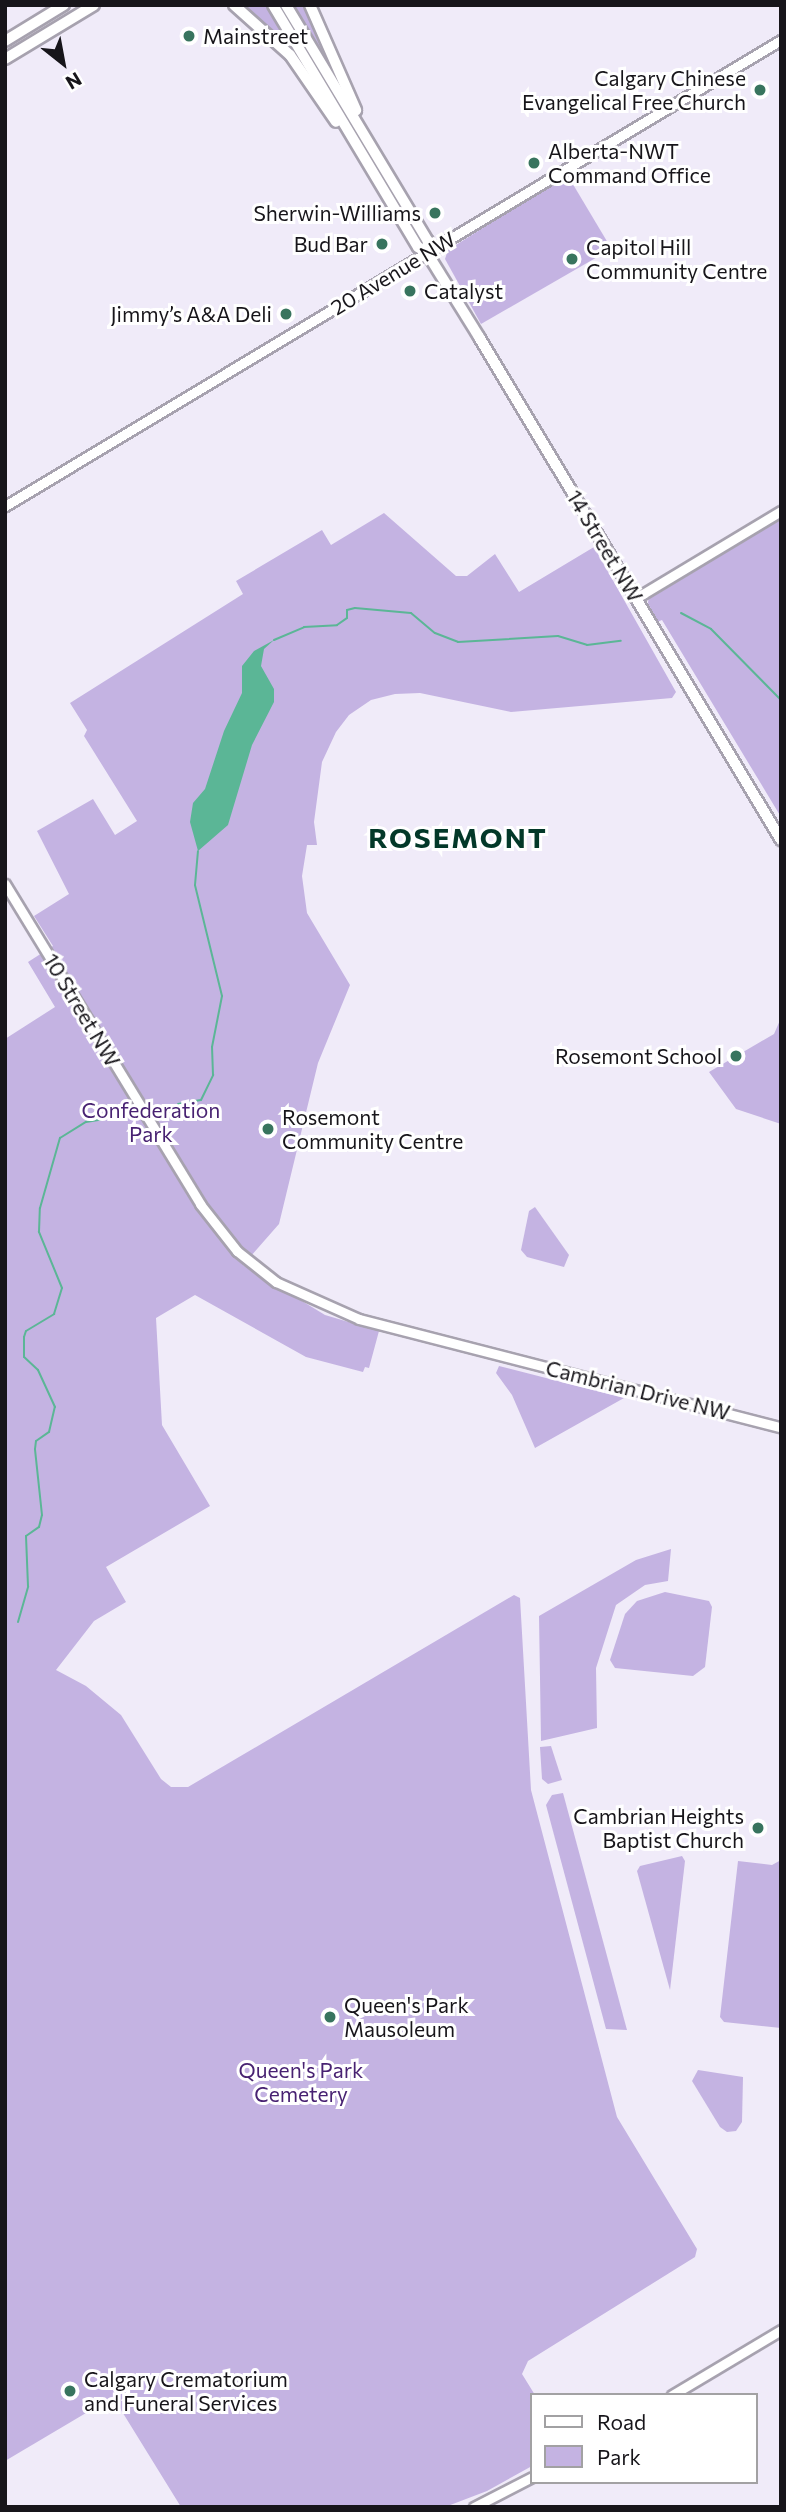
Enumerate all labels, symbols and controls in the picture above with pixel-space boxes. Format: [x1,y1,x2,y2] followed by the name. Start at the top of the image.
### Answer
[203,23,308,49] place label: Mainstreet
[28,28,98,98] north arrow
[181,28,197,44] marker: Mainstreet
[522,65,746,115] place label: Calgary Chinese Evangelical Free Church
[62,68,86,95] text: N
[752,82,768,98] marker: Calgary Chinese Evangelical Free Church
[548,138,711,188] place label: Alberta-NWT Command Office
[526,155,542,171] marker: Alberta-NWT Command Office
[253,200,421,226] place label: Sherwin-Williams
[427,205,443,221] marker: Sherwin-Williams
[326,226,460,320] street label: 20 Avenue NW
[294,231,368,257] place label: Bud Bar
[586,234,767,284] place label: Capitol Hill Community Centre
[374,236,390,252] marker: Bud Bar
[564,251,580,267] marker: Capitol Hill Community Centre
[424,278,503,304] place label: Catalyst
[402,283,418,299] marker: Catalyst
[110,301,272,327] place label: Jimmy’s A&A Deli
[278,306,294,322] marker: Jimmy’s A&A Deli
[562,485,648,607] street label: 14 Street NW
[369,820,547,854] district label: ROSEMONT
[38,949,126,1071] street label: 10 Street NW
[555,1043,722,1069] place label: Rosemont School
[728,1048,744,1064] marker: Rosemont School
[82,1097,220,1147] park label: Confederation Park
[282,1104,463,1154] place label: Rosemont Community Centre
[260,1121,276,1137] marker: Rosemont Community Centre
[543,1355,733,1425] street label: Cambrian Drive NW
[573,1803,744,1853] place label: Cambrian Heights Baptist Church
[750,1820,766,1836] marker: Cambrian Heights Baptist Church
[344,1992,469,2042] place label: Queen's Park Mausoleum
[322,2009,338,2025] marker: Queen's Park Mausoleum
[239,2057,363,2107] park label: Queen's Park Cemetery
[84,2366,288,2416] place label: Calgary Crematorium and Funeral Services
[62,2383,78,2399] marker: Calgary Crematorium and Funeral Services
[530,2393,758,2484] legend
[597,2409,646,2434] text: Road
[597,2444,641,2469] text: Park

